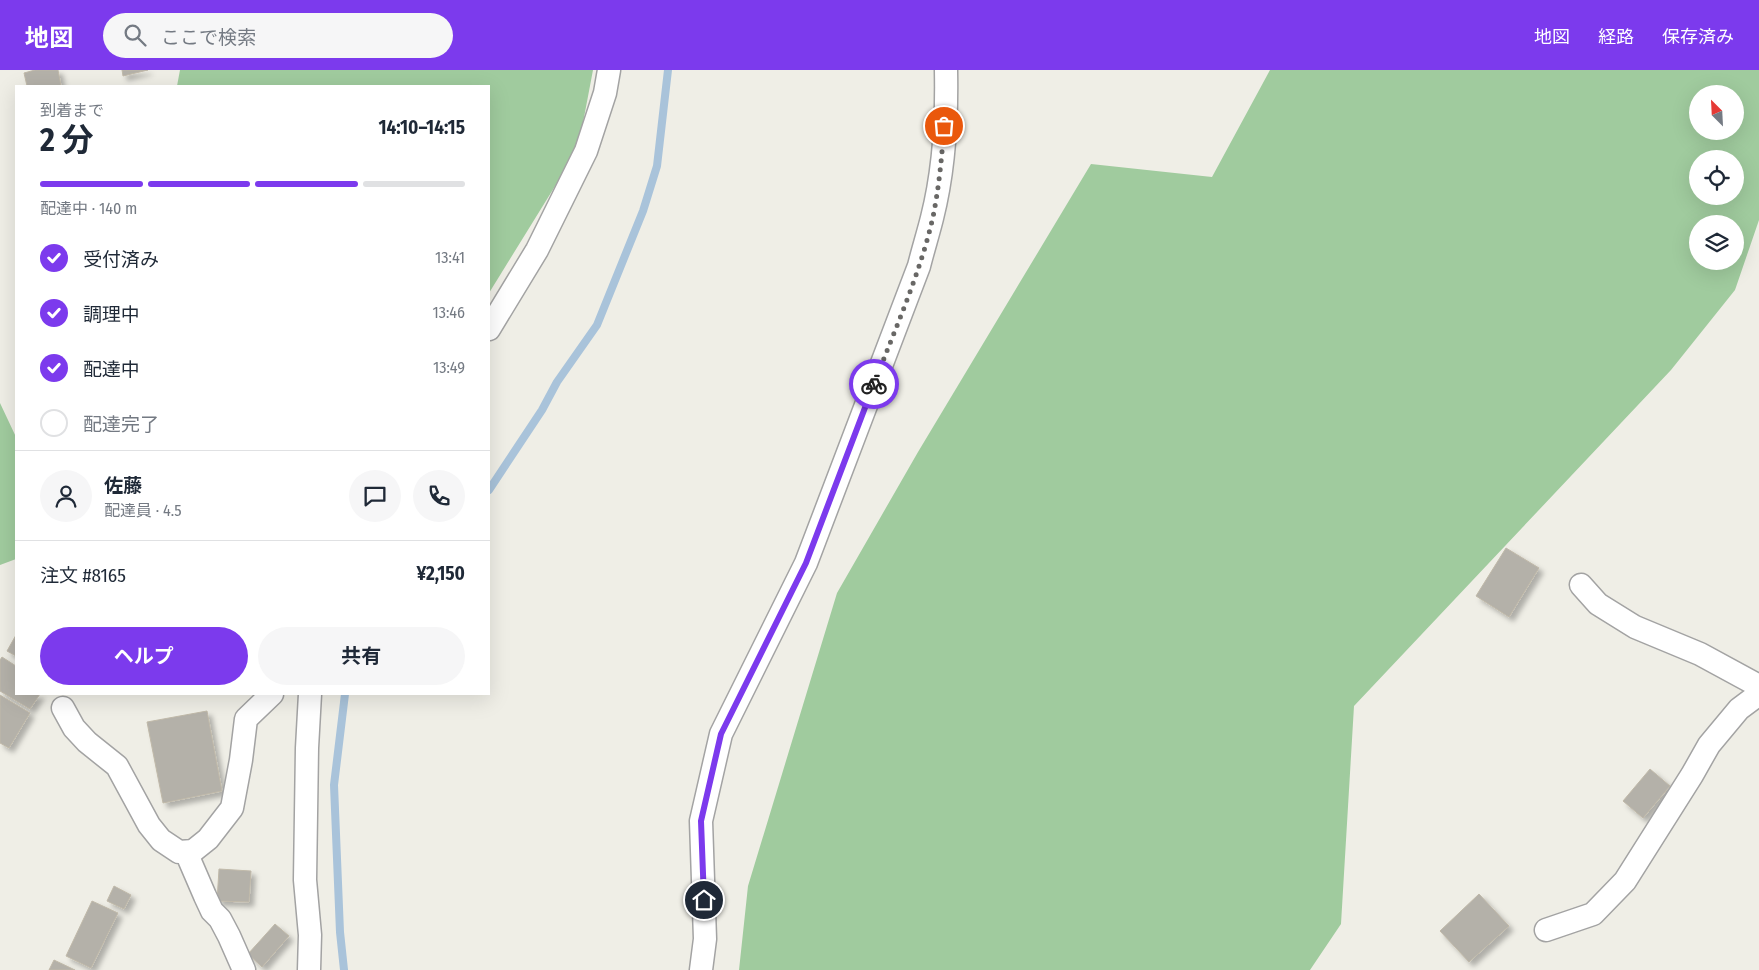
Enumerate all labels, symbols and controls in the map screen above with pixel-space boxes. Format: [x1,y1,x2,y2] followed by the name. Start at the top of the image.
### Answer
[103,13,453,58] search box
[121,21,149,49] icon: search
[25,24,73,52] text: 地図
[161,26,256,49] text: ここで検索
[1534,26,1570,48] text: 地図
[1598,26,1634,48] text: 経路
[1662,26,1734,48] text: 保存済み
[1689,85,1744,140] north arrow
[1689,85,1744,270] map controls
[40,101,104,120] text: 到着まで
[923,105,965,147] pin
[930,112,958,140] icon: bag
[379,116,465,139] text: 14:10–14:15
[40,121,93,159] text: 2 分
[1689,150,1744,205] button: locate
[40,199,137,218] text: 配達中 · 140 m
[1689,215,1744,270] button: layers
[40,244,68,272] icon: check
[83,248,159,271] text: 受付済み
[435,248,465,267] text: 13:41
[40,299,68,327] icon: check
[83,303,140,326] text: 調理中
[433,303,465,322] text: 13:46
[40,354,68,382] icon: check
[83,358,140,381] text: 配達中
[433,358,465,377] text: 13:49
[849,359,899,409] courier
[860,370,888,398] icon: bike
[83,413,159,436] text: 配達完了
[40,470,92,522] button: person
[349,470,401,522] button: chat
[413,470,465,522] button: phone
[104,474,142,497] text: 佐藤
[104,501,182,520] text: 配達員 · 4.5
[417,562,465,585] text: ¥2,150
[40,564,126,587] text: 注文 #8165
[40,627,248,685] button: ヘルプ
[258,627,465,685] button: 共有
[683,879,725,921] pin
[690,886,718,914] icon: home

